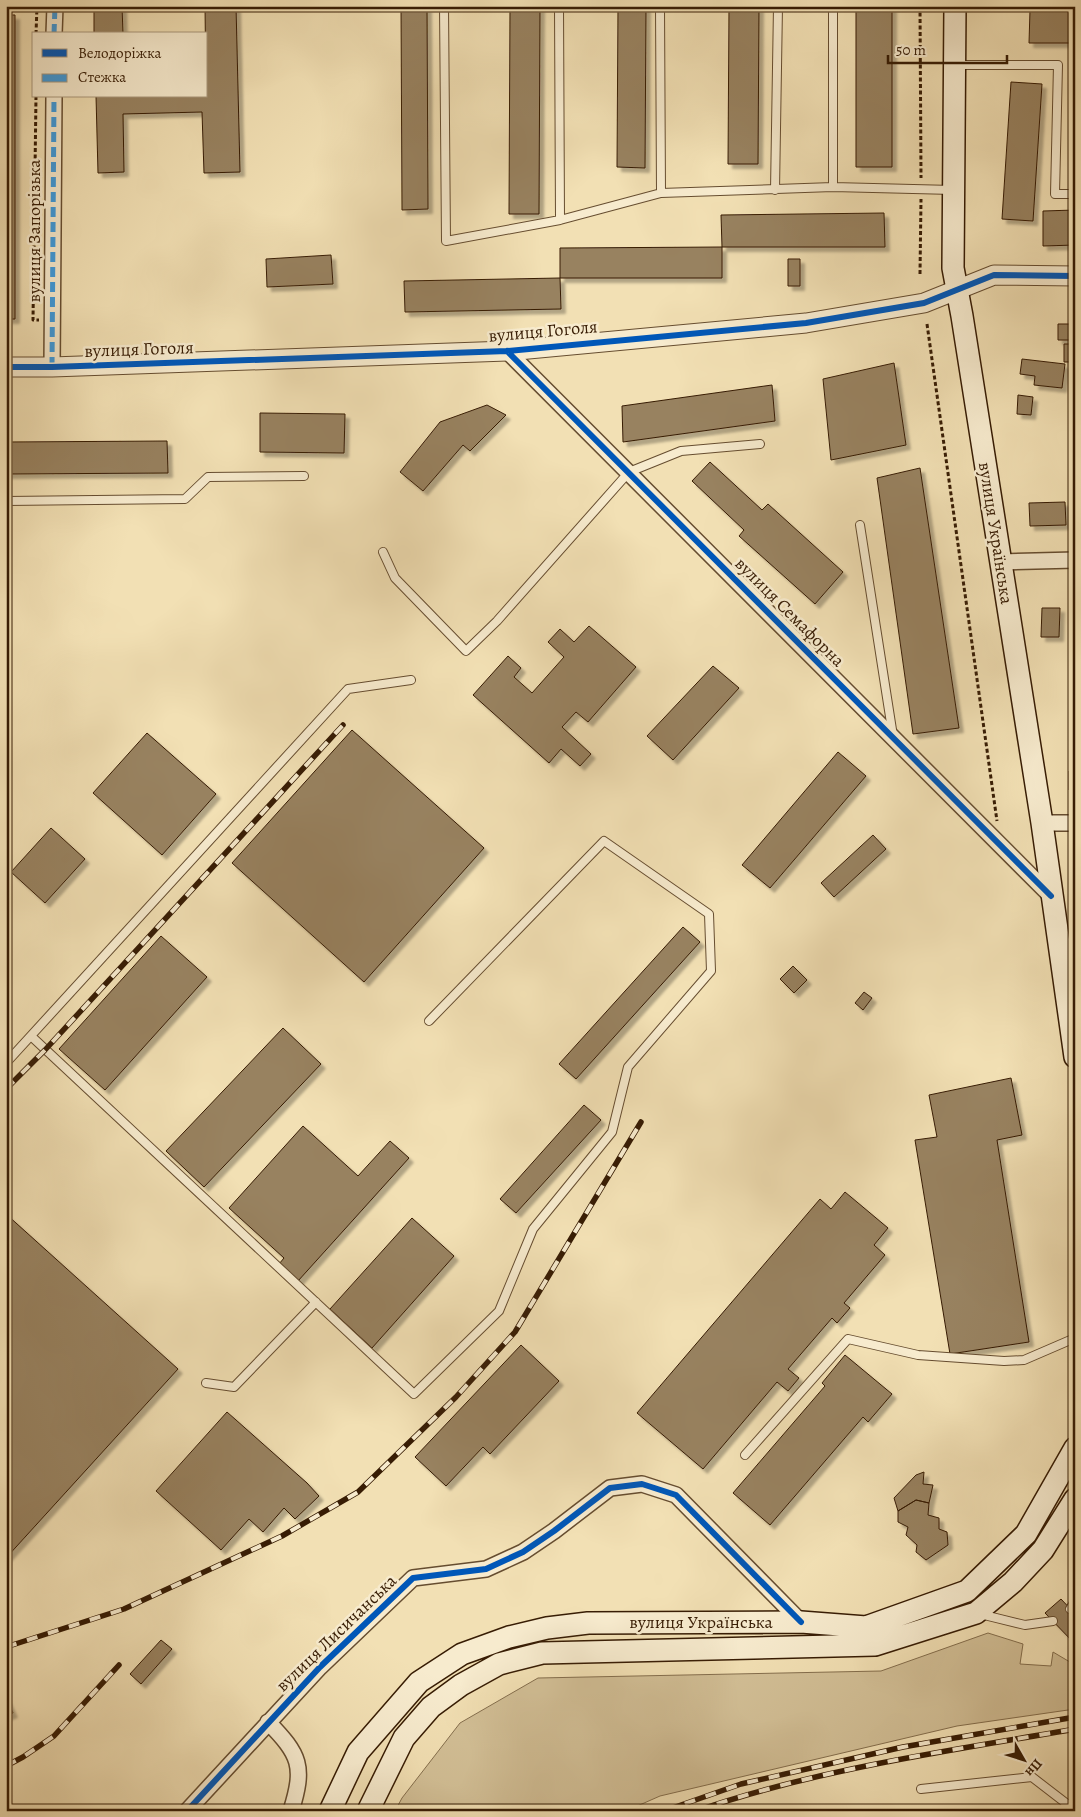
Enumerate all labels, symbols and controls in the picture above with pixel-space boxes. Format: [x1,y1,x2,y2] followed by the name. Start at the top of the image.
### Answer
[32,32,208,98] legend
[888,32,1007,64] scale bar
[896,40,926,60] text: 50 m
[78,43,162,63] text: Велодоріжка
[78,67,126,87] text: Стежка
[22,159,46,303] street label: вулиця Запорізька
[487,314,599,348] street label: вулиця Гоголя
[84,335,194,363] street label: вулиця Гоголя
[973,460,1019,607] street label: вулиця Українська
[730,552,851,673] street label: вулиця Семафорна
[270,1569,402,1697] street label: вулиця Лисичанська
[629,1610,774,1634] street label: вулиця Українська
[998,1734,1048,1784] north arrow
[1021,1755,1047,1781] text: Пн

